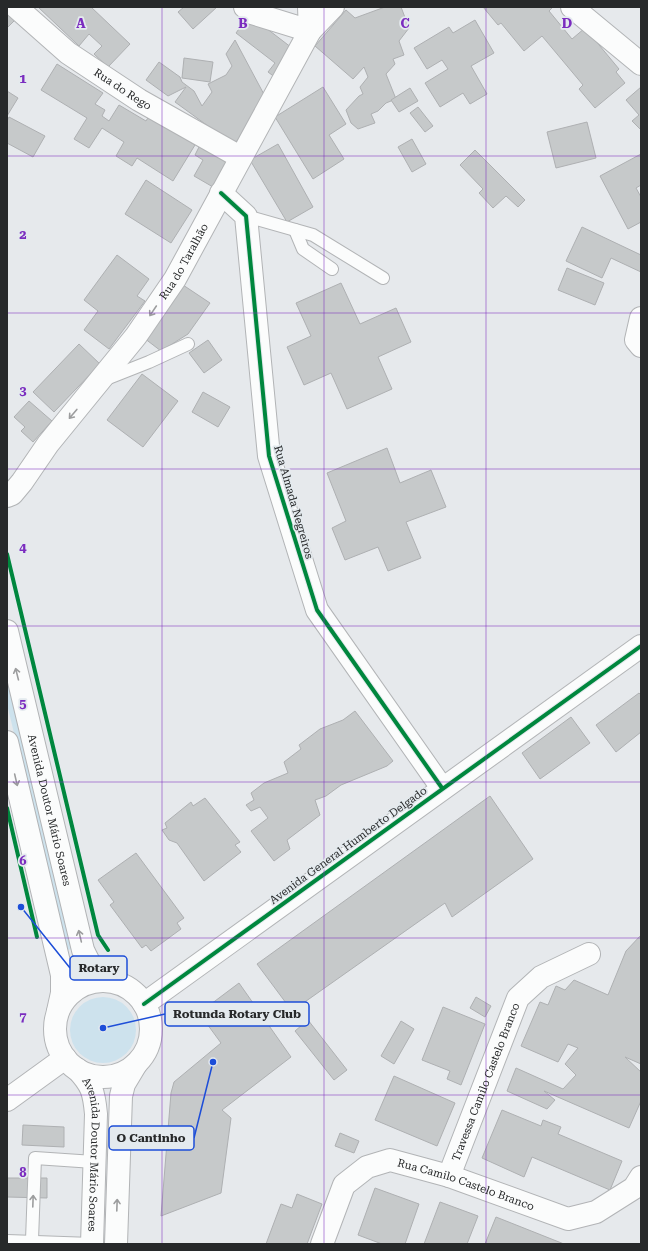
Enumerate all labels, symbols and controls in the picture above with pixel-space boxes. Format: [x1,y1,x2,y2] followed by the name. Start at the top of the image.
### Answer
[76,16,86,31] text: A
[238,16,248,31] text: B
[400,16,410,31] text: C
[562,16,572,31] text: D
[91,66,154,113] street label: Rua do Rego
[19,71,27,86] text: 1
[157,221,211,302] street label: Rua do Taralhão
[19,227,27,242] text: 2
[149,305,157,316] one-way arrow
[19,383,27,398] text: 3
[69,408,78,419] one-way arrow
[271,444,316,560] street label: Rua Almada Negreiros
[19,540,27,555] text: 4
[13,668,21,681] one-way arrow
[19,696,27,711] text: 5
[25,733,74,887] street label: Avenida Doutor Mário Soares
[13,773,20,786] one-way arrow
[267,784,430,907] street label: Avenida General Humberto Delgado
[19,853,27,868] text: 6
[76,930,83,943] one-way arrow
[70,956,127,980] callout: Rotary
[78,961,120,975] text: Rotary
[449,1001,523,1163] street label: Travessa Camilo Castelo Branco
[165,1002,309,1026] callout: Rotunda Rotary Club
[173,1007,301,1021] text: Rotunda Rotary Club
[19,1009,27,1024] text: 7
[79,1075,102,1232] street label: Avenida Doutor Mário Soares
[109,1126,194,1150] callout: O Cantinho
[117,1131,186,1145] text: O Cantinho
[396,1156,536,1213] street label: Rua Camilo Castelo Branco
[19,1165,27,1180] text: 8
[30,1195,37,1208] one-way arrow
[113,1199,121,1212] one-way arrow

